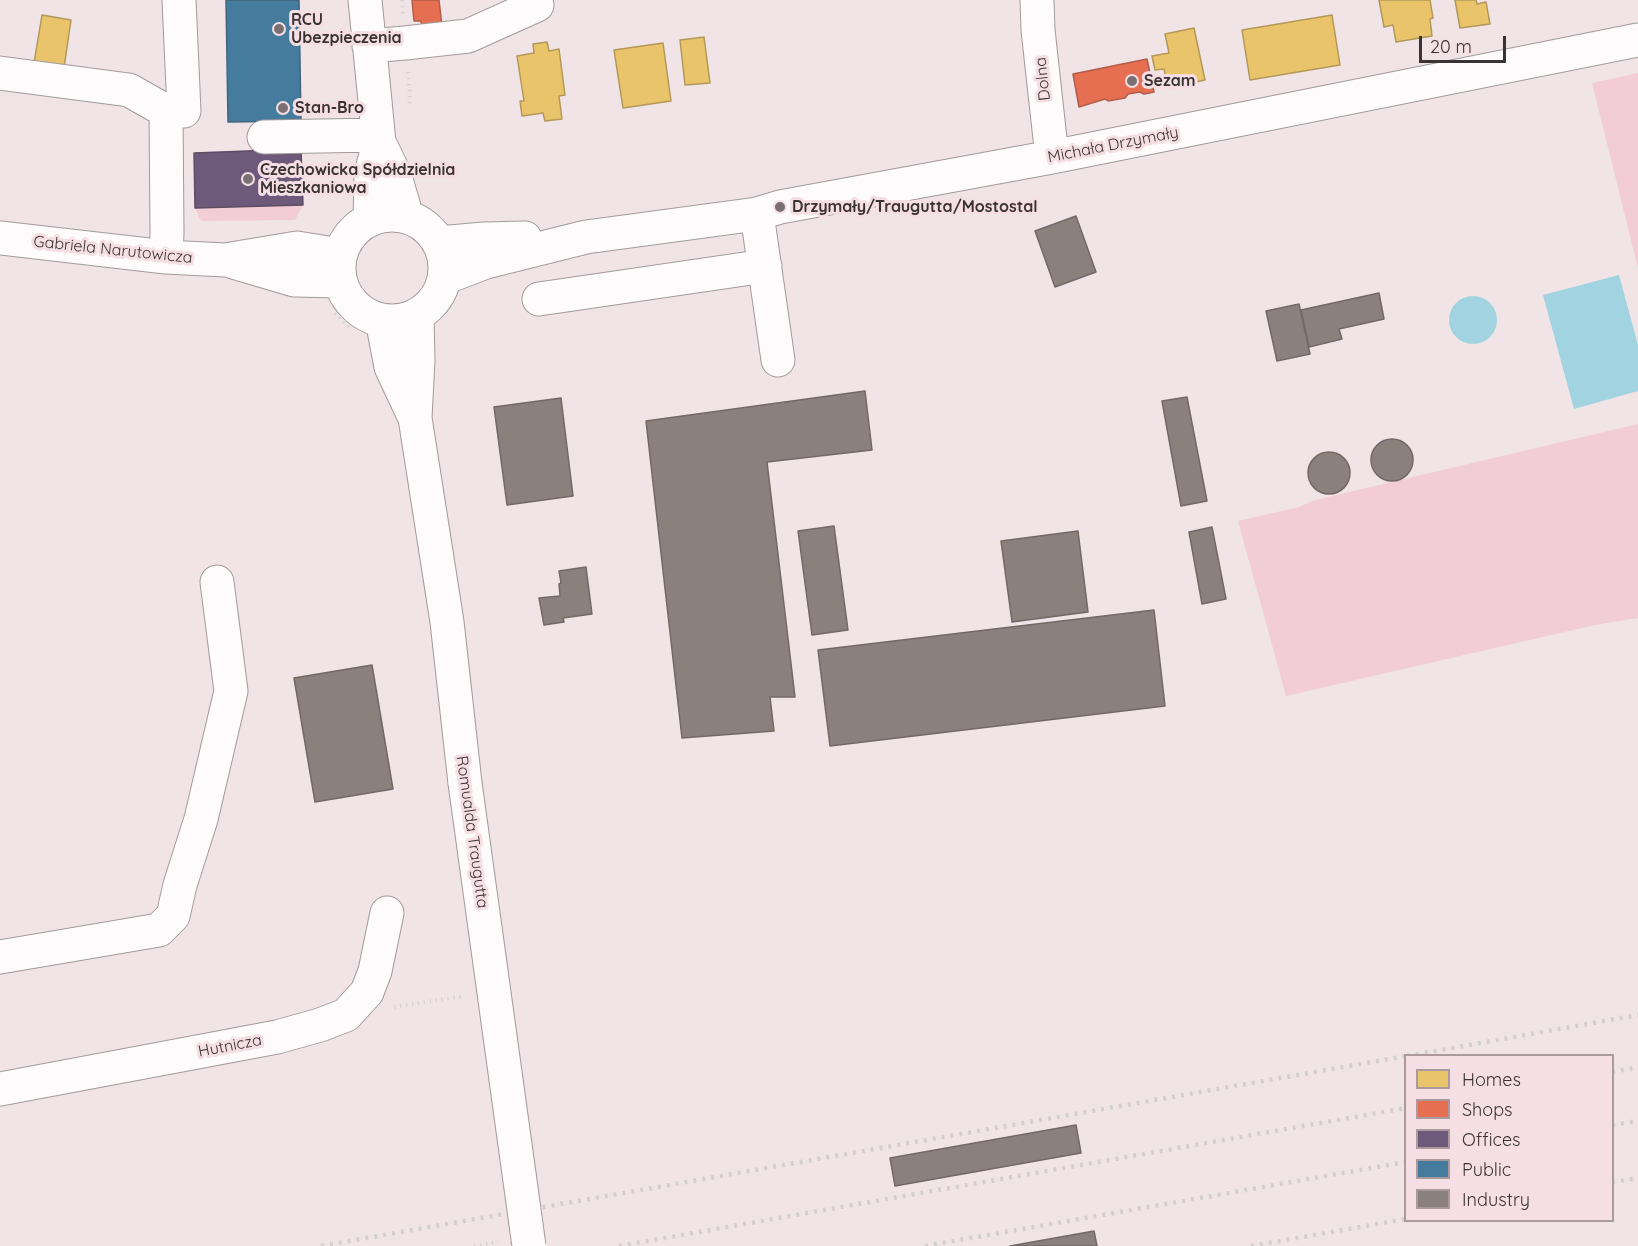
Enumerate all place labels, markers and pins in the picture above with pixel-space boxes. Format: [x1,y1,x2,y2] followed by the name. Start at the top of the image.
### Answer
[291,10,401,48] place label: RCU Ubezpieczenia
[272,22,286,36] marker: RCU Ubezpieczenia
[1144,71,1196,91] place label: Sezam
[1125,74,1139,88] marker: Sezam
[295,98,364,118] place label: Stan-Bro
[276,101,290,115] marker: Stan-Bro
[260,160,455,198] place label: Czechowicka Spółdzielnia Mieszkaniowa
[241,172,255,186] marker: Czechowicka Spółdzielnia Mieszkaniowa
[792,197,1038,217] place label: Drzymały/Traugutta/Mostostal
[773,200,787,214] marker: Drzymały/Traugutta/Mostostal

